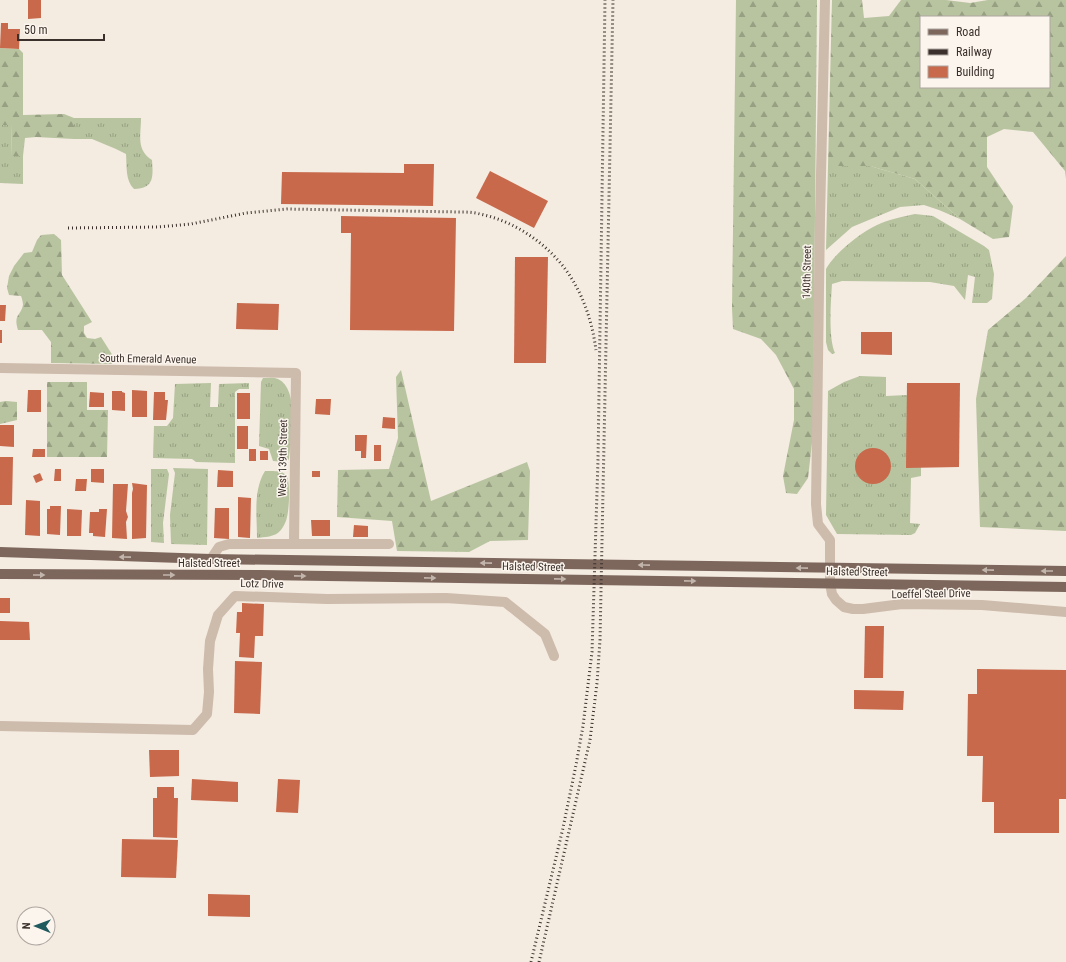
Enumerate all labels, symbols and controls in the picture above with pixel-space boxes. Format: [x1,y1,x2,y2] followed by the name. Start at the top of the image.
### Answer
[18,16,104,42] scale bar
[920,16,1050,88] legend
[24,23,48,37] text: 50 m
[956,25,980,39] text: Road
[956,45,992,59] text: Railway
[956,65,994,79] text: Building
[800,245,814,299] street label: 140th Street
[99,352,197,366] street label: South Emerald Avenue
[276,419,290,497] street label: West 139th Street
[119,553,131,560] one-way arrow
[178,557,240,570] street label: Halsted Street
[479,560,492,566] one-way arrow
[502,560,564,574] street label: Halsted Street
[637,562,650,568] one-way arrow
[795,565,808,571] one-way arrow
[826,565,888,579] street label: Halsted Street
[982,567,994,574] one-way arrow
[1040,568,1053,574] one-way arrow
[33,572,46,578] one-way arrow
[163,572,176,578] one-way arrow
[294,573,307,579] one-way arrow
[424,574,436,581] one-way arrow
[554,576,566,583] one-way arrow
[240,577,284,591] street label: Lotz Drive
[684,578,696,585] one-way arrow
[891,587,971,601] street label: Loeffel Steel Drive
[16,906,56,946] north arrow
[20,922,33,929] text: N

